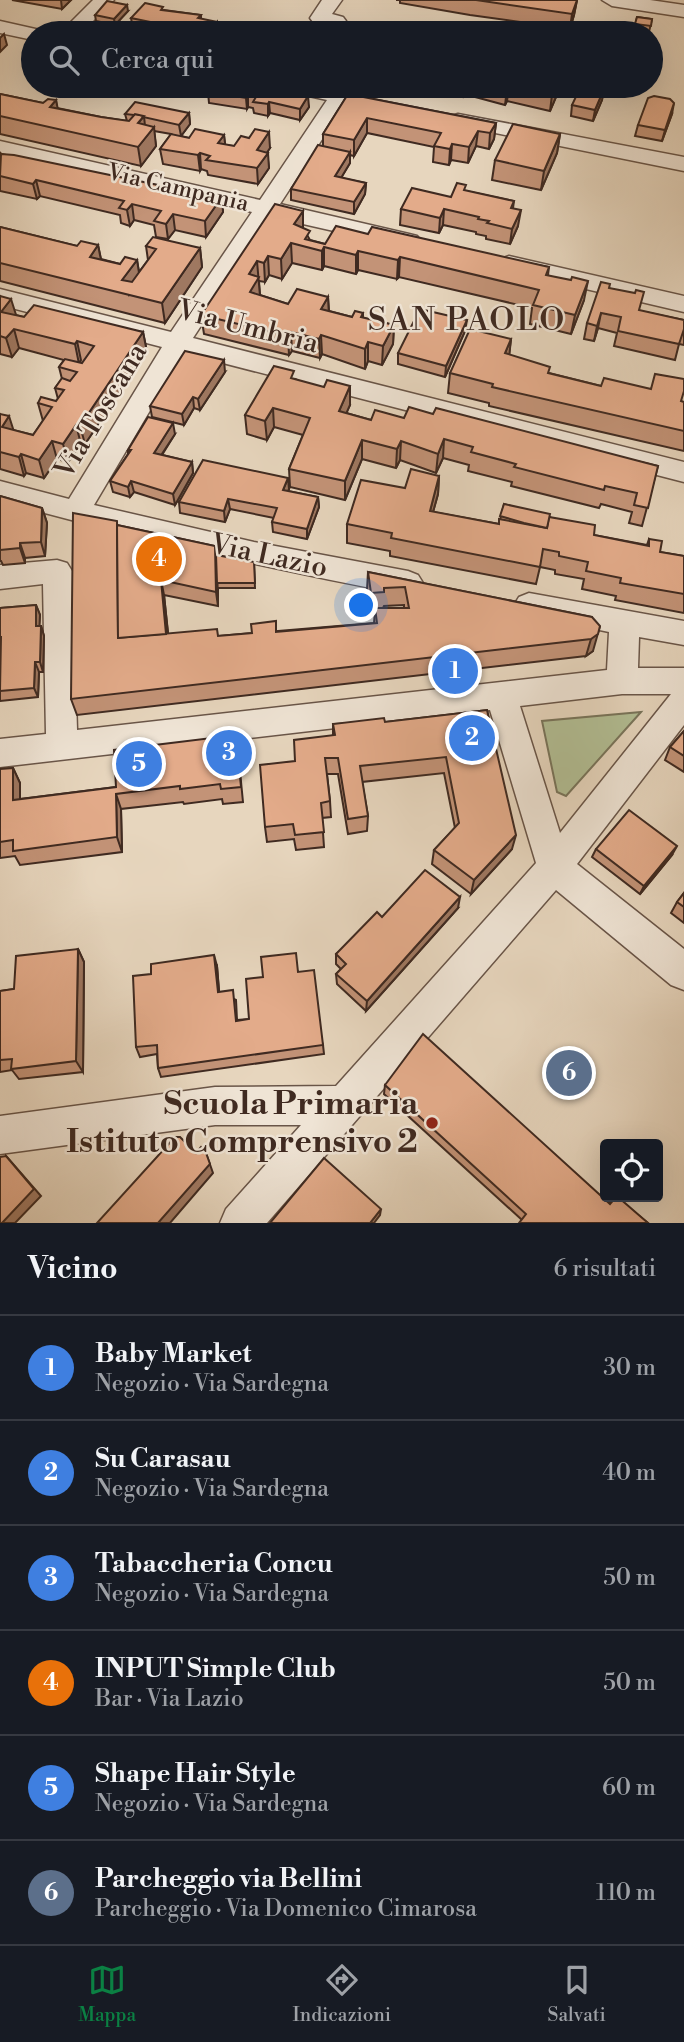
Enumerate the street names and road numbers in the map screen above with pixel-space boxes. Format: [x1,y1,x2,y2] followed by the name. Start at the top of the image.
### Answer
[103,158,252,218] street label: Via Campania
[173,292,323,362] street label: Via Umbria
[46,336,156,486] street label: Via Toscana
[206,526,331,585] street label: Via Lazio

